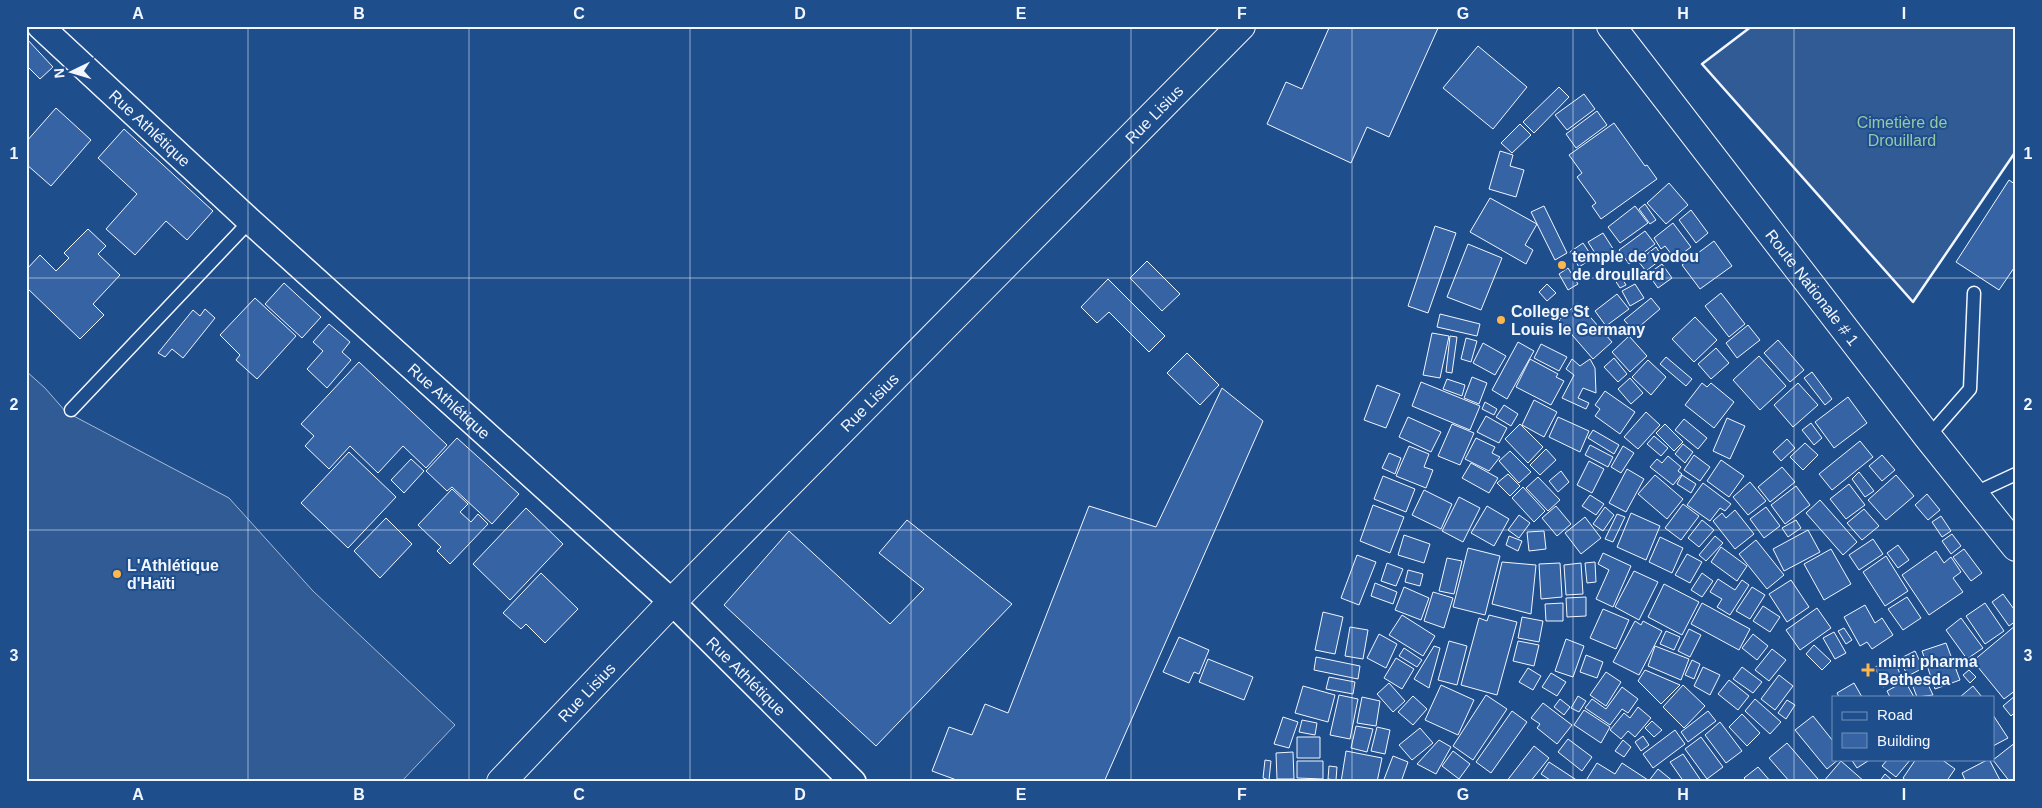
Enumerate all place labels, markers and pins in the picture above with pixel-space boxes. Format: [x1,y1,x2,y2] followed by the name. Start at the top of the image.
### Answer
[1572,248,1699,283] place label: temple de vodou de droullard
[1556,259,1568,271] marker: temple de vodou de droullard
[1511,303,1645,338] place label: College St Louis le Germany
[1495,314,1507,326] marker: College St Louis le Germany
[127,557,219,592] place label: L'Athlétique d'Haïti
[111,568,123,580] marker: L'Athlétique d'Haïti
[1878,653,1978,688] place label: mimi pharma Bethesda
[1862,664,1874,676] marker: mimi pharma Bethesda

